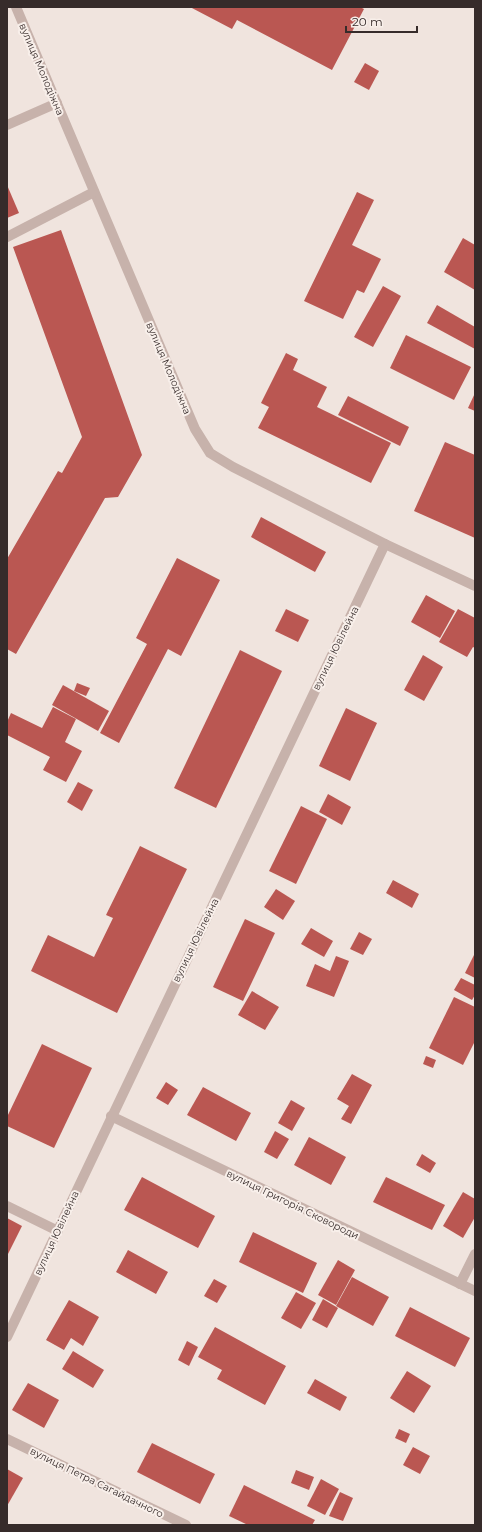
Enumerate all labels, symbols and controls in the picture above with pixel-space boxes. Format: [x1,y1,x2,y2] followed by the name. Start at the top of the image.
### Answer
[346,8,417,34] scale bar
[352,14,383,29] text: 20 m
[16,21,67,117] street label: вулиця Молодіжна
[143,320,194,416] street label: вулиця Молодіжна
[309,604,361,692] street label: вулиця Ювілейна
[169,896,221,984] street label: вулиця Ювілейна
[224,1167,361,1242] street label: вулиця Григорія Сковороди
[31,1189,82,1278] street label: вулиця Ювілейна
[28,1444,166,1521] street label: вулиця Петра Сагайдачного

